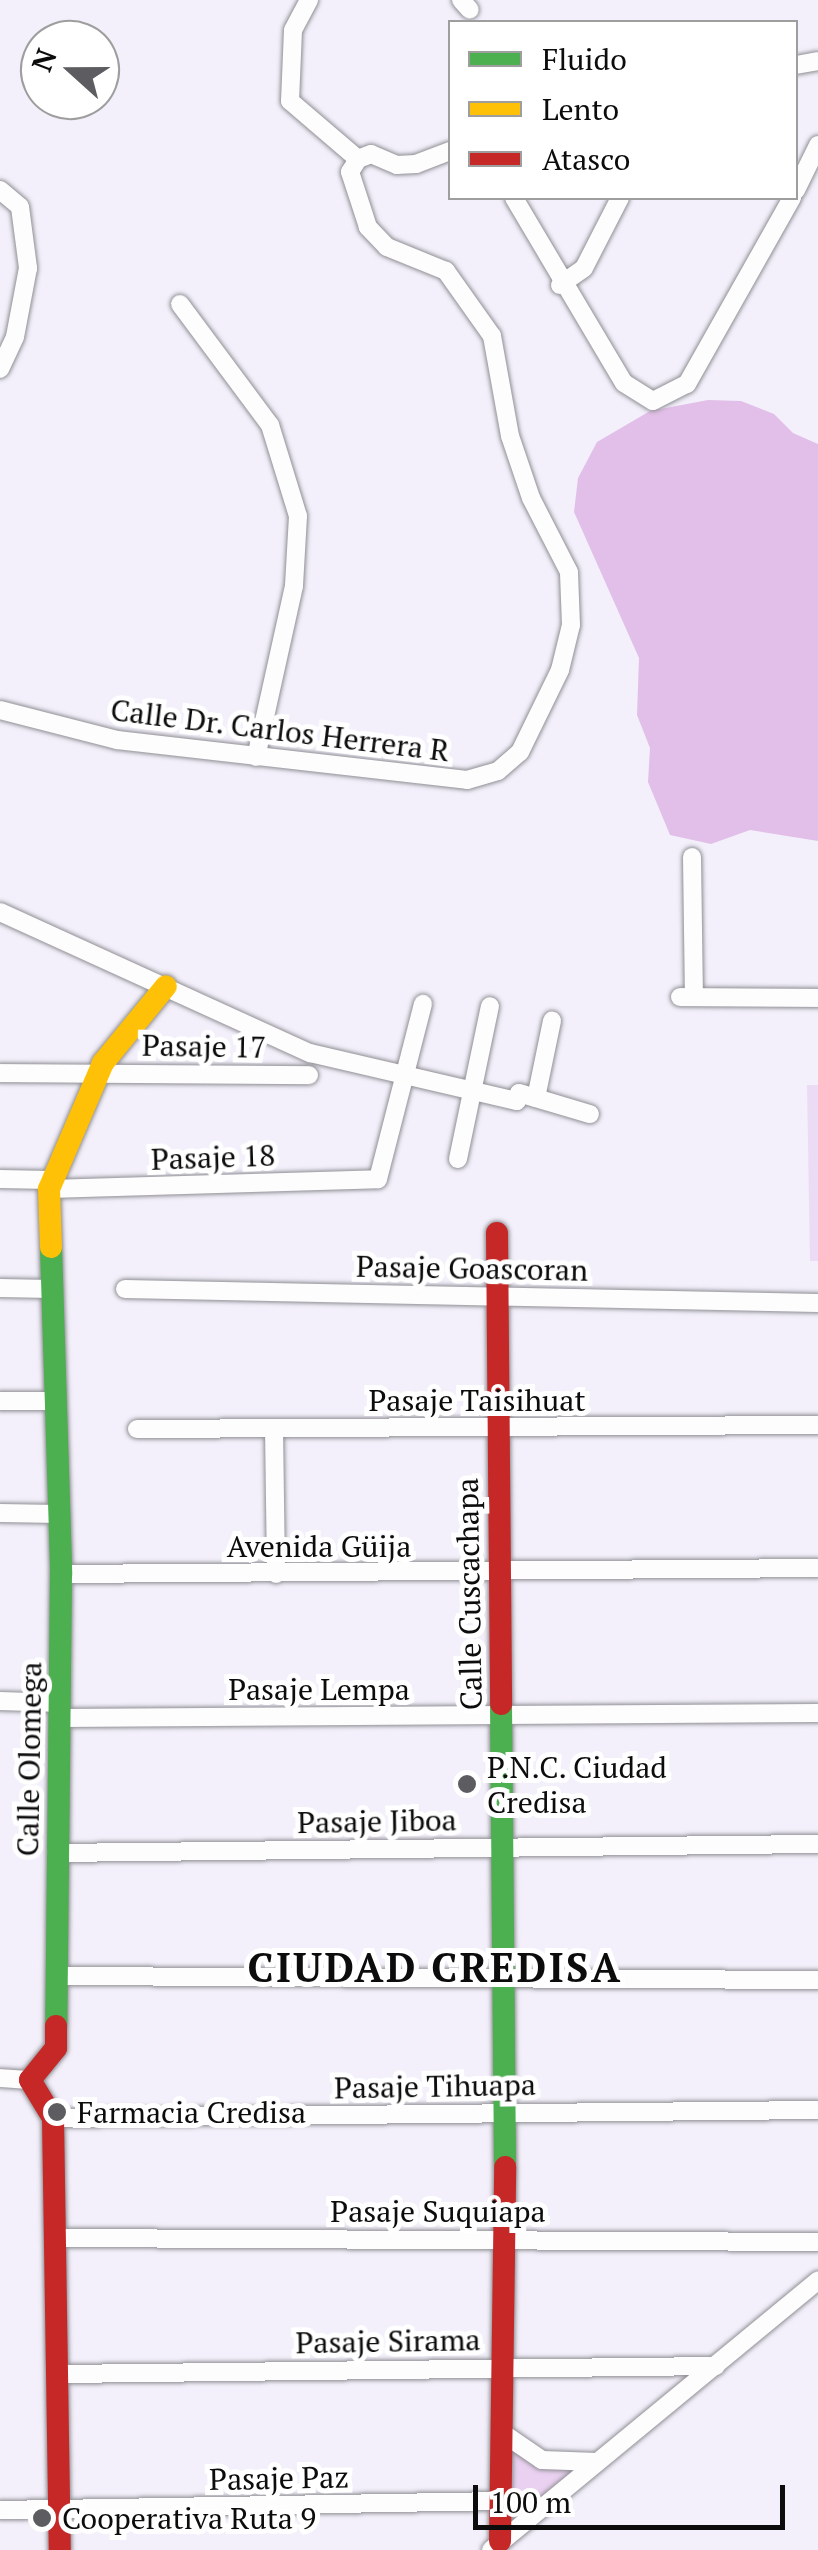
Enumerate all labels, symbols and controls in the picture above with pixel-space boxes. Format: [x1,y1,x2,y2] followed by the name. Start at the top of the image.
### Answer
[20,20,120,120] north arrow
[448,20,798,200] legend
[542,39,627,79] text: Fluido
[22,43,64,76] text: N
[542,89,619,129] text: Lento
[542,139,630,179] text: Atasco
[108,691,452,769] street label: Calle Dr. Carlos Herrera R
[142,1027,266,1065] street label: Pasaje 17
[150,1137,276,1177] street label: Pasaje 18
[356,1248,588,1288] street label: Pasaje Goascoran
[368,1382,586,1418] street label: Pasaje Taisihuat
[449,1477,489,1711] street label: Calle Cuscachapa
[227,1528,411,1564] street label: Avenida Güija
[9,1661,49,1857] street label: Calle Olomega
[228,1671,410,1707] street label: Pasaje Lempa
[487,1749,668,1820] place label: P.N.C. Ciudad Credisa
[456,1773,478,1795] marker: P.N.C. Ciudad Credisa
[297,1802,457,1840] street label: Pasaje Jiboa
[247,1943,623,1991] district label: CIUDAD CREDISA
[334,2066,536,2106] street label: Pasaje Tihuapa
[77,2094,306,2130] place label: Farmacia Credisa
[46,2101,68,2123] marker: Farmacia Credisa
[330,2193,546,2229] street label: Pasaje Suquiapa
[295,2321,481,2361] street label: Pasaje Sirama
[209,2459,349,2497] street label: Pasaje Paz
[478,2465,790,2527] scale bar
[490,2482,571,2522] text: 100 m
[62,2500,316,2536] place label: Cooperativa Ruta 9
[31,2507,53,2529] marker: Cooperativa Ruta 9

